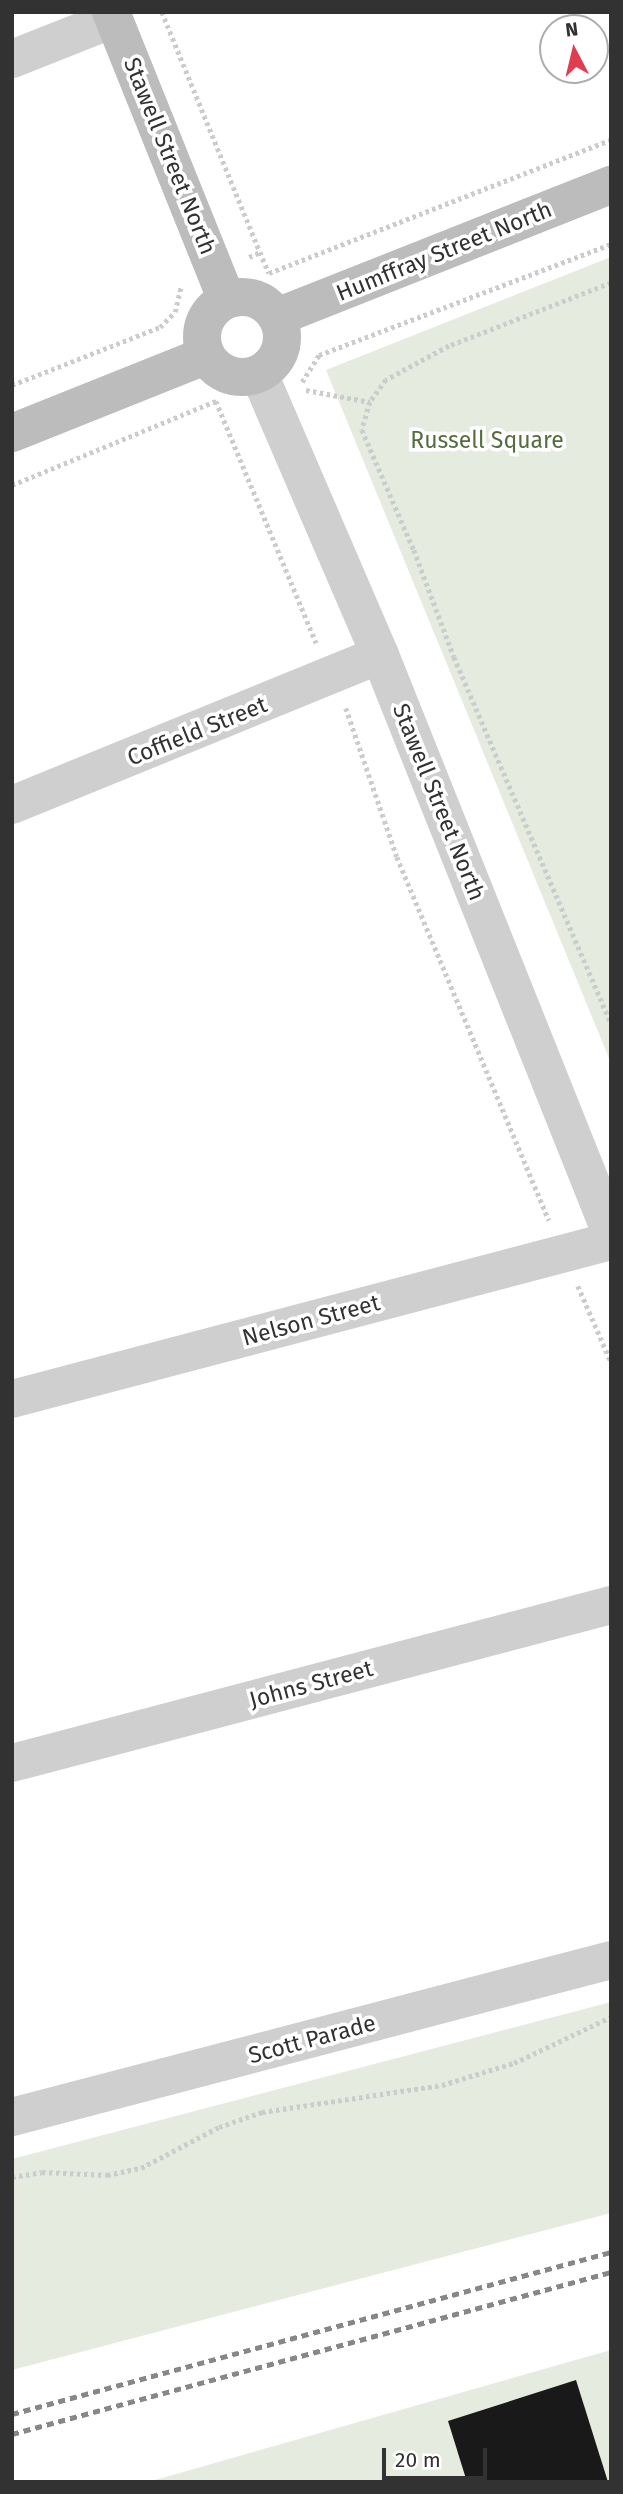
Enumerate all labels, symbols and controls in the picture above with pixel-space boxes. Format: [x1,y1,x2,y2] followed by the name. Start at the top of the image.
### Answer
[539,14,609,84] north arrow
[564,17,579,42] text: N
[118,53,222,259] street label: Stawell Street North
[332,195,556,307] street label: Humffray Street North
[410,426,564,454] park label: Russell Square
[123,690,271,772] street label: Coffield Street
[387,699,491,905] street label: Stawell Street North
[239,1288,383,1352] street label: Nelson Street
[246,1654,376,1714] street label: Johns Street
[245,2009,379,2069] street label: Scott Parade
[385,2434,490,2478] scale bar
[395,2447,441,2473] text: 20 m

